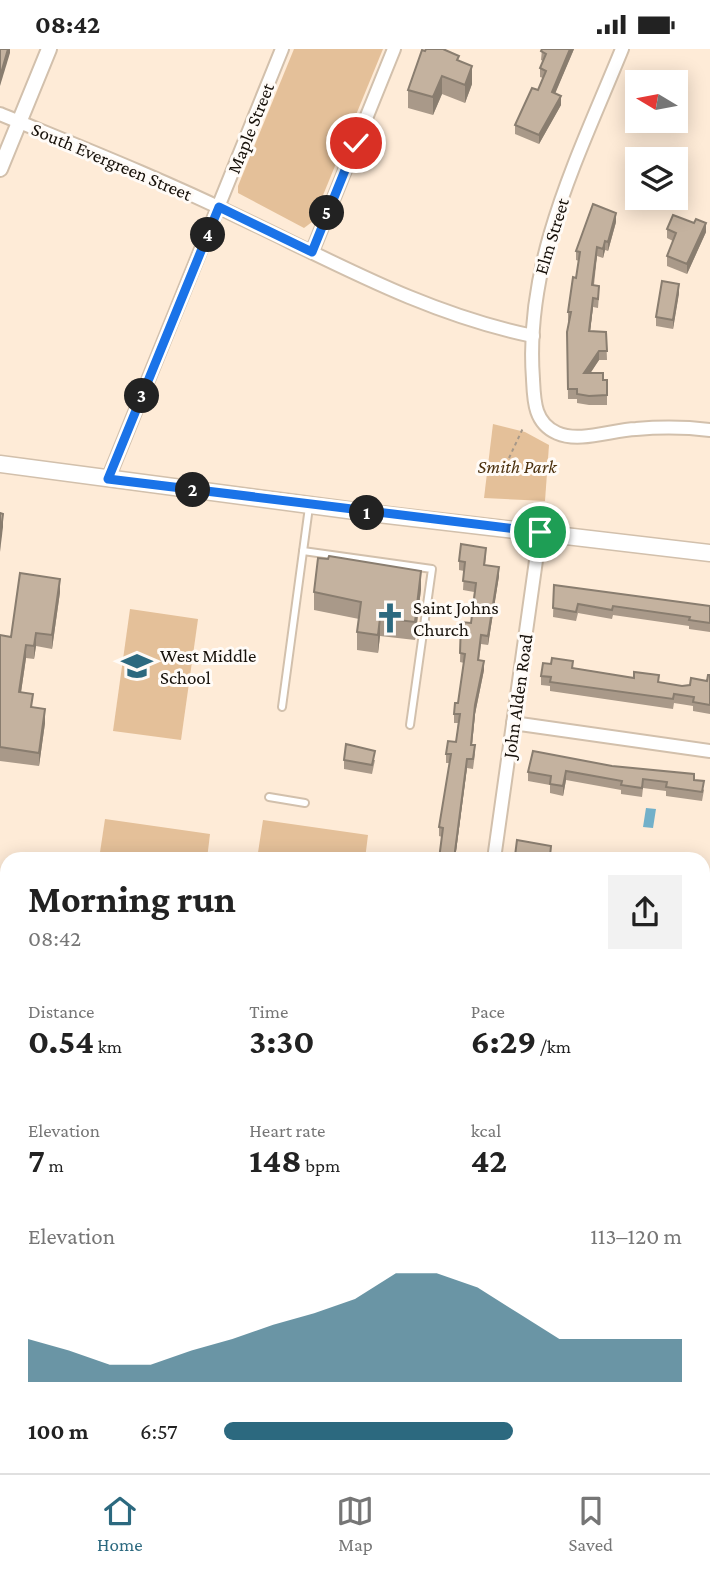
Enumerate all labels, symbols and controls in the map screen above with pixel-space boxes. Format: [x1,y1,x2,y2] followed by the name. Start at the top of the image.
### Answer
[35,10,100,39] text: 08:42
[625,70,688,133] north arrow
[625,70,688,210] map controls
[223,79,278,177] street label: Maple Street
[326,113,386,173] pin
[28,118,196,205] street label: South Evergreen Street
[337,124,375,162] icon: check
[625,147,688,210] button: layers
[310,195,344,231] pin: 5
[530,195,573,277] street label: Elm Street
[322,202,331,223] text: 5
[190,217,226,253] pin: 4
[202,224,213,245] text: 4
[124,379,160,413] pin: 3
[137,385,146,406] text: 3
[477,456,557,477] park label: Smith Park
[176,473,210,507] pin: 2
[188,479,197,500] text: 2
[350,496,384,531] pin: 1
[363,502,370,523] text: 1
[510,502,570,562] pin
[521,513,559,551] icon: arrive
[413,597,499,640] place label: Saint Johns Church
[373,601,407,635] church icon: Saint Johns Church
[498,632,537,762] street label: John Alden Road
[160,645,256,688] place label: West Middle School
[120,649,154,683] school or university icon: West Middle School
[608,875,682,949] button: share
[28,878,236,920] text: Morning run
[28,925,81,951] text: 08:42
[28,1001,94,1022] text: Distance
[249,1001,288,1022] text: Time
[471,1001,505,1022] text: Pace
[28,1022,94,1061] text: 0.54
[249,1022,315,1061] text: 3:30
[471,1022,536,1061] text: 6:29
[94,1036,122,1057] text: km
[536,1036,571,1057] text: /km
[28,1120,100,1141] text: Elevation
[249,1120,325,1141] text: Heart rate
[471,1120,501,1141] text: kcal
[28,1141,45,1180] text: 7
[249,1141,302,1180] text: 148
[471,1141,507,1180] text: 42
[45,1155,64,1176] text: m
[302,1155,340,1176] text: bpm
[28,1223,115,1249] text: Elevation
[590,1223,682,1249] text: 113–120 m
[28,1418,88,1444] text: 100 m
[140,1418,178,1444] text: 6:57
[97,1492,143,1555] tab: Home
[336,1492,374,1555] tab: Map
[568,1492,613,1555] tab: Saved

